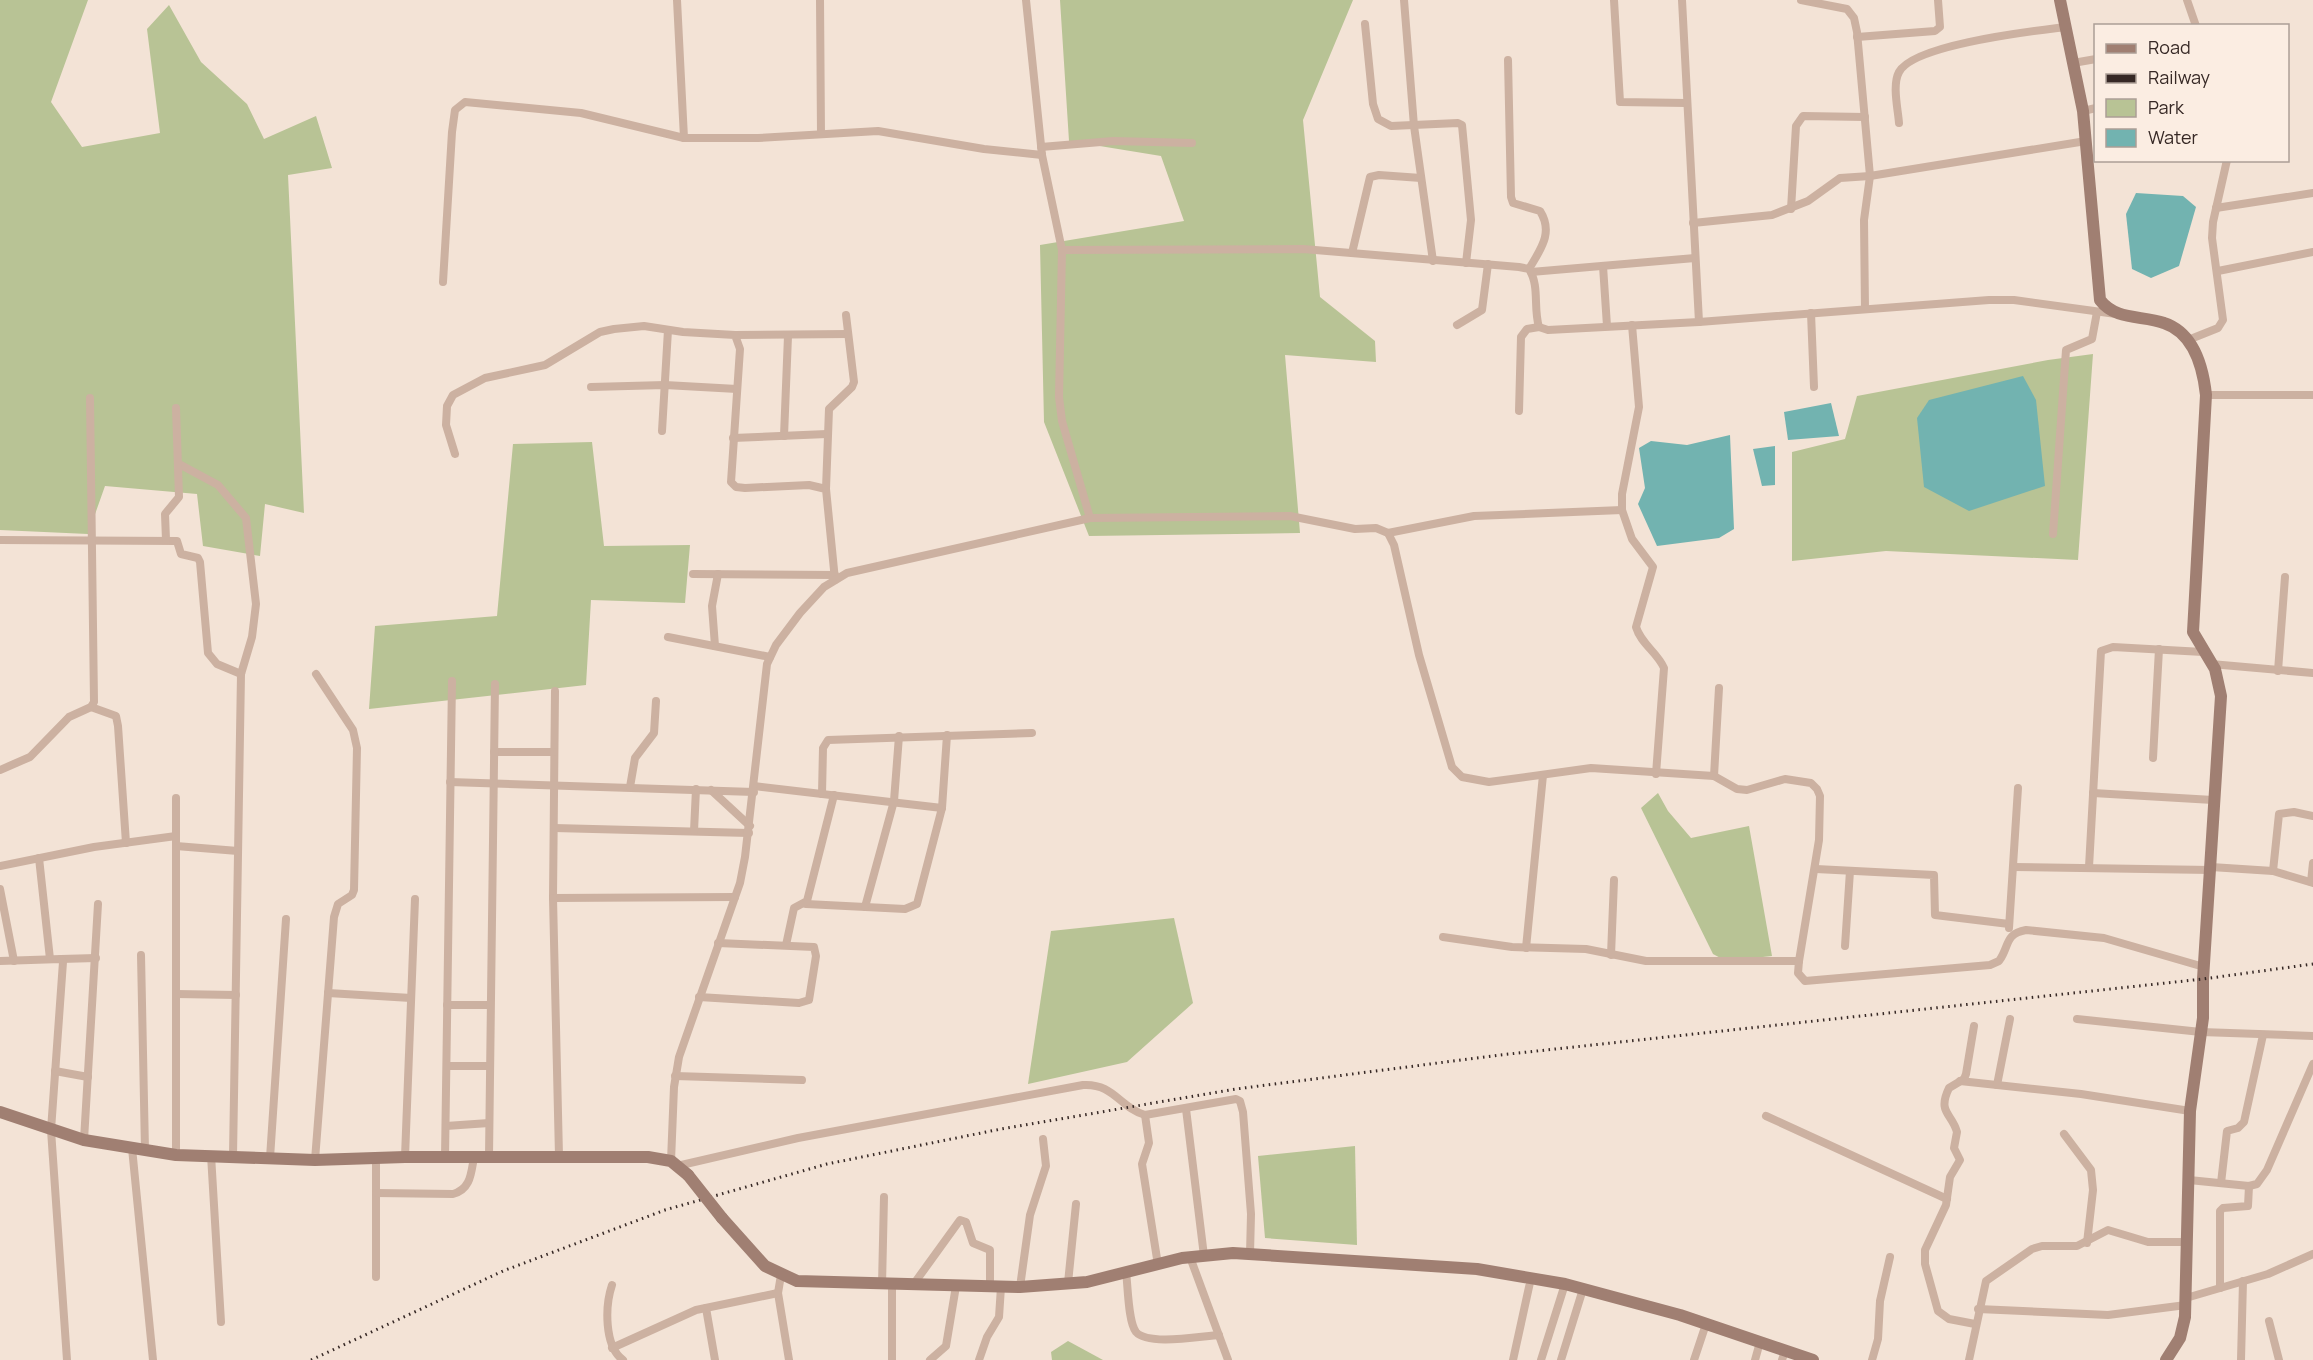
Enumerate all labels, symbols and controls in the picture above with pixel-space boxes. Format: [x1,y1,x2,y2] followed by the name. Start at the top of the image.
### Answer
[2094,24,2289,162] legend
[2148,35,2191,59] text: Road
[2148,65,2210,89] text: Railway
[2148,95,2185,119] text: Park
[2148,125,2198,149] text: Water

